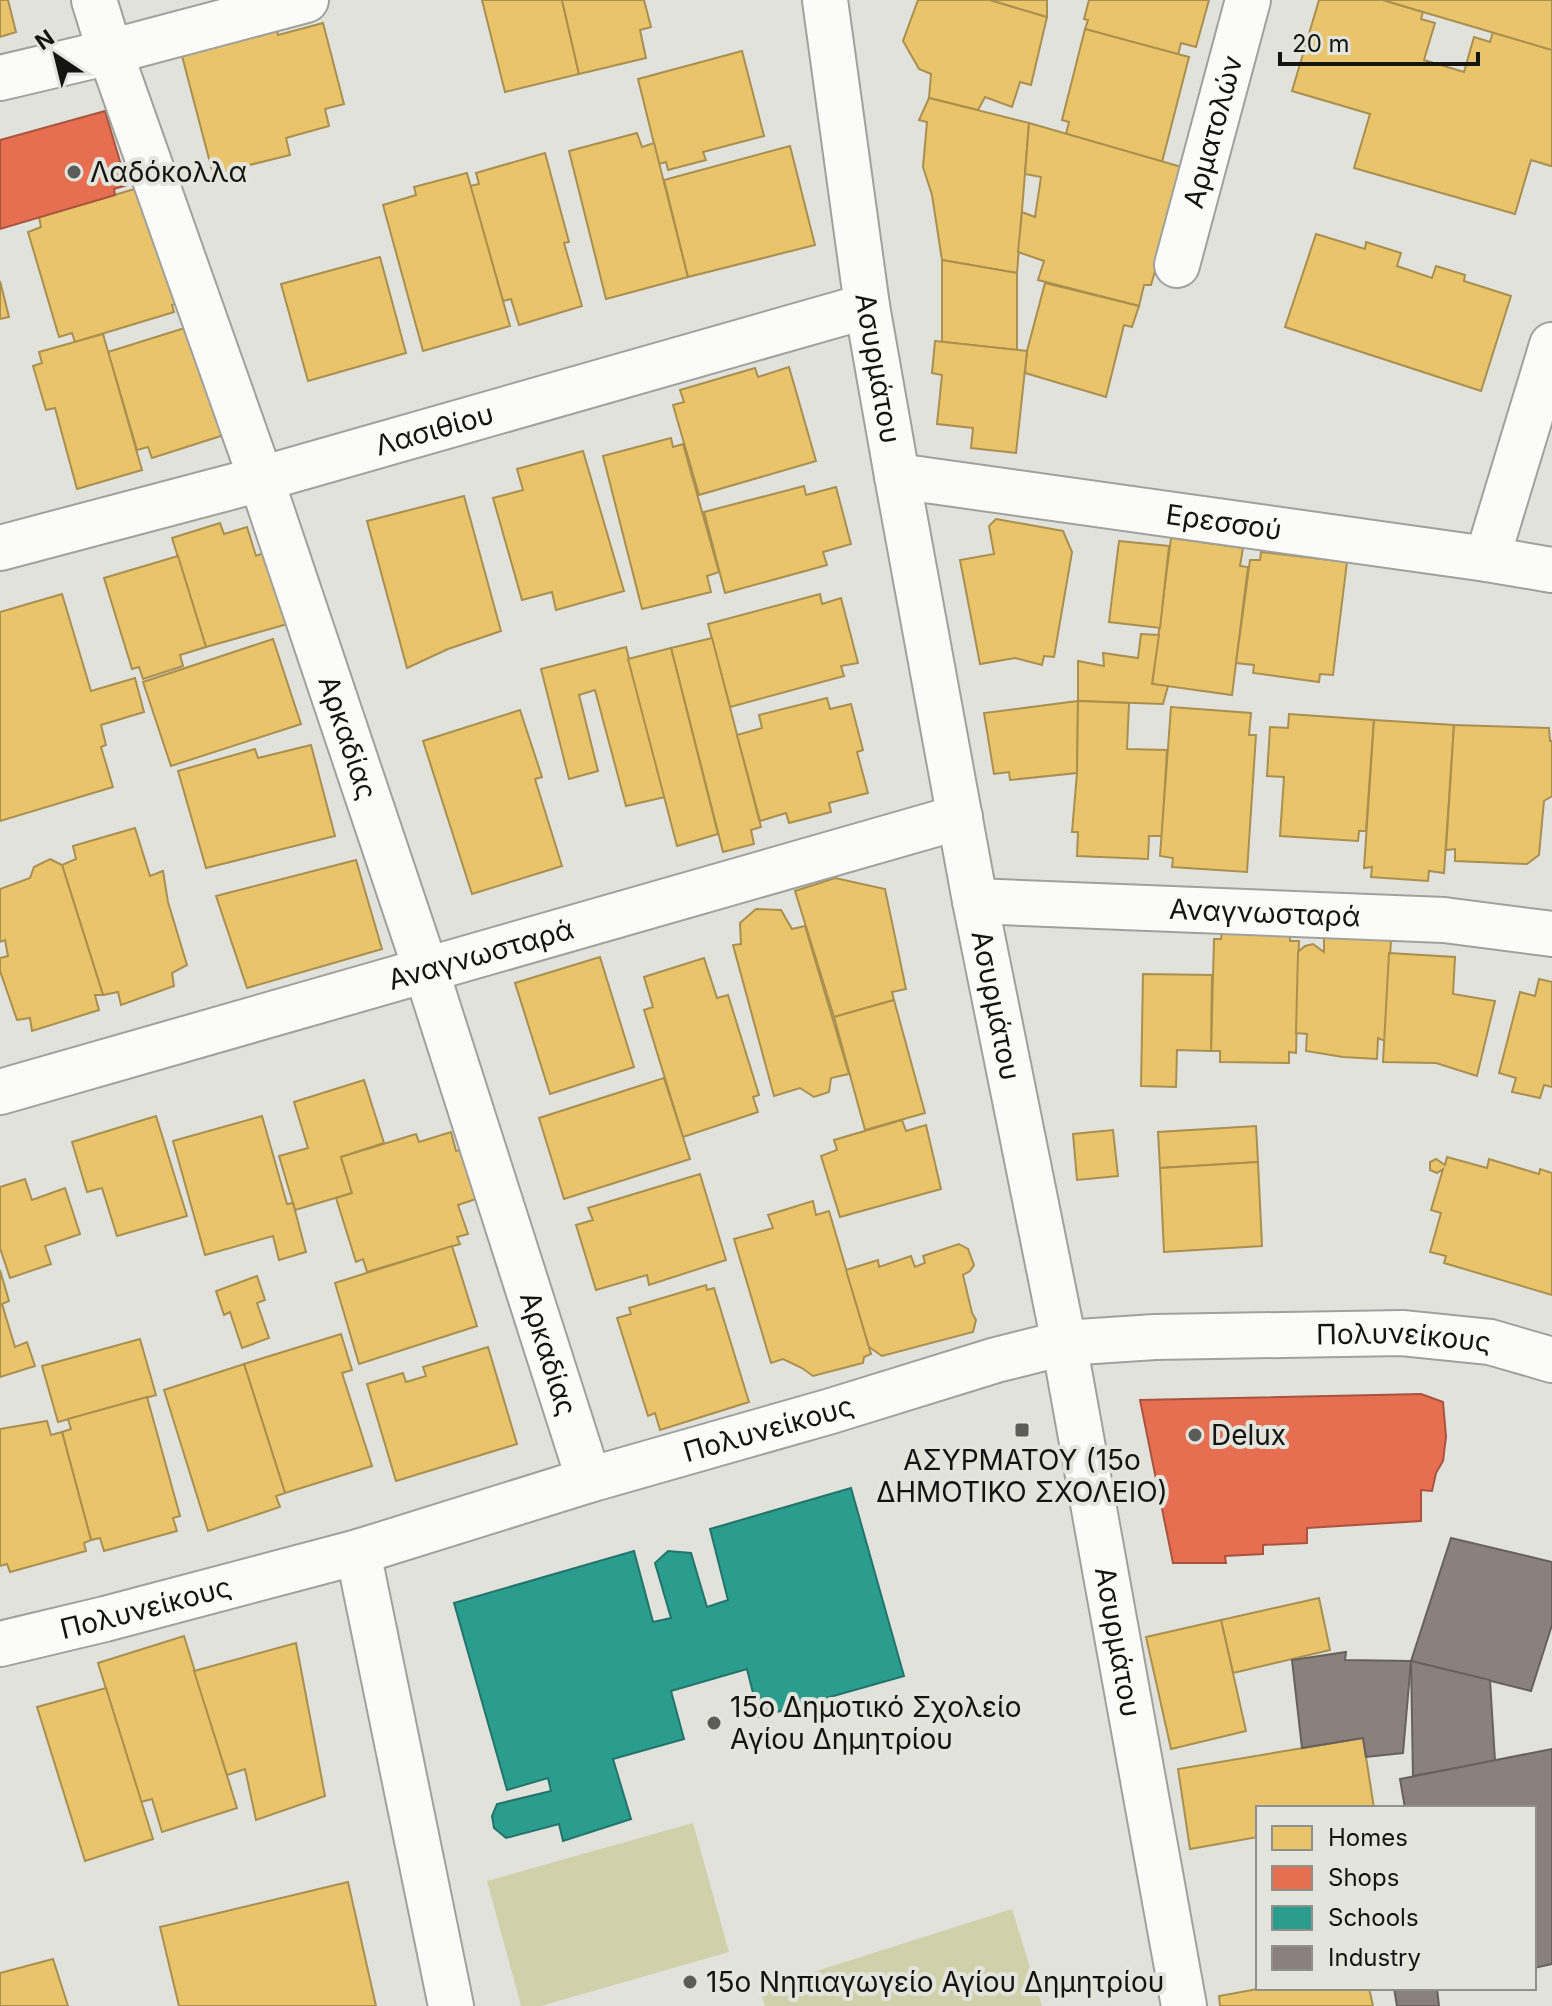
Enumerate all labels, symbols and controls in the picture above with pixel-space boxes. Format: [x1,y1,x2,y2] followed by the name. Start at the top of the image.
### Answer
[16,16,96,96] north arrow
[1280,16,1478,66] scale bar
[30,24,59,55] text: N
[1292,29,1350,58] text: 20 m
[1176,52,1249,212] street label: Αρματολών
[90,155,247,189] place label: Λαδόκολλα
[65,163,83,181] marker: Λαδόκολλα
[848,291,908,446] street label: Ασυρμάτου
[371,397,497,463] street label: Λασιθίου
[1164,497,1284,547] street label: Ερεσσού
[311,671,384,804] street label: Αρκαδίας
[1168,892,1361,934] street label: Αναγνωσταρά
[384,912,577,997] street label: Αναγνωσταρά
[964,927,1028,1083] street label: Ασυρμάτου
[513,1287,584,1420] street label: Αρκαδίας
[1316,1316,1493,1359] street label: Πολυνείκους
[679,1388,857,1469] street label: Πολυνείκους
[1211,1418,1286,1452] place label: Delux
[1013,1421,1031,1439] marker: ΑΣΥΡΜΑΤΟΥ (15ο ΔΗΜΟΤΙΚΟ ΣΧΟΛΕΙΟ)
[1186,1426,1204,1444] marker: Delux
[876,1443,1168,1509] place label: ΑΣΥΡΜΑΤΟΥ (15ο ΔΗΜΟΤΙΚΟ ΣΧΟΛΕΙΟ)
[1088,1564,1148,1719] street label: Ασυρμάτου
[57,1569,235,1646] street label: Πολυνείκους
[730,1690,1022,1756] place label: 15ο Δημοτικό Σχολείο Αγίου Δημητρίου
[705,1714,723,1732] marker: 15ο Δημοτικό Σχολείο Αγίου Δημητρίου
[1256,1806,1536,1990] legend
[1328,1823,1408,1852] text: Homes
[1328,1863,1399,1892] text: Shops
[1328,1903,1419,1932] text: Schools
[1328,1943,1421,1972] text: Industry
[706,1965,1164,1999] place label: 15ο Νηπιαγωγείο Αγίου Δημητρίου
[681,1973,699,1991] marker: 15ο Νηπιαγωγείο Αγίου Δημητρίου

